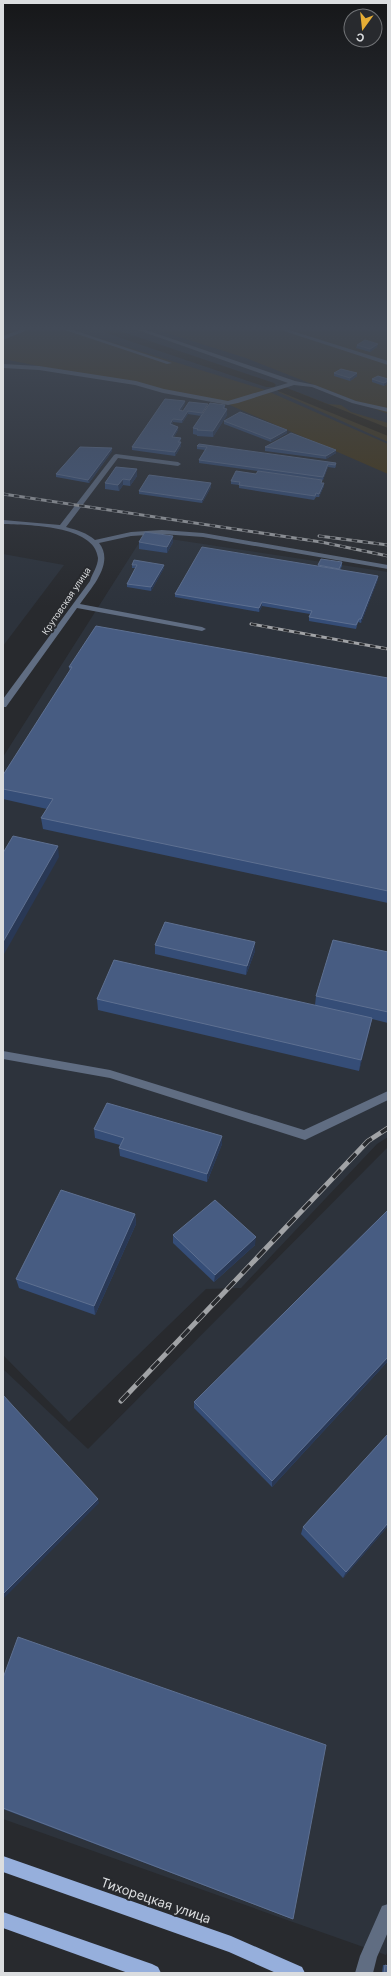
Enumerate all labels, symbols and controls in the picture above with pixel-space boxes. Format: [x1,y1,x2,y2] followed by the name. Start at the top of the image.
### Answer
[343,8,383,48] north arrow
[355,30,366,45] text: С
[39,565,93,637] street label: Крутовская улица
[99,1874,213,1926] street label: Тихорецкая улица

